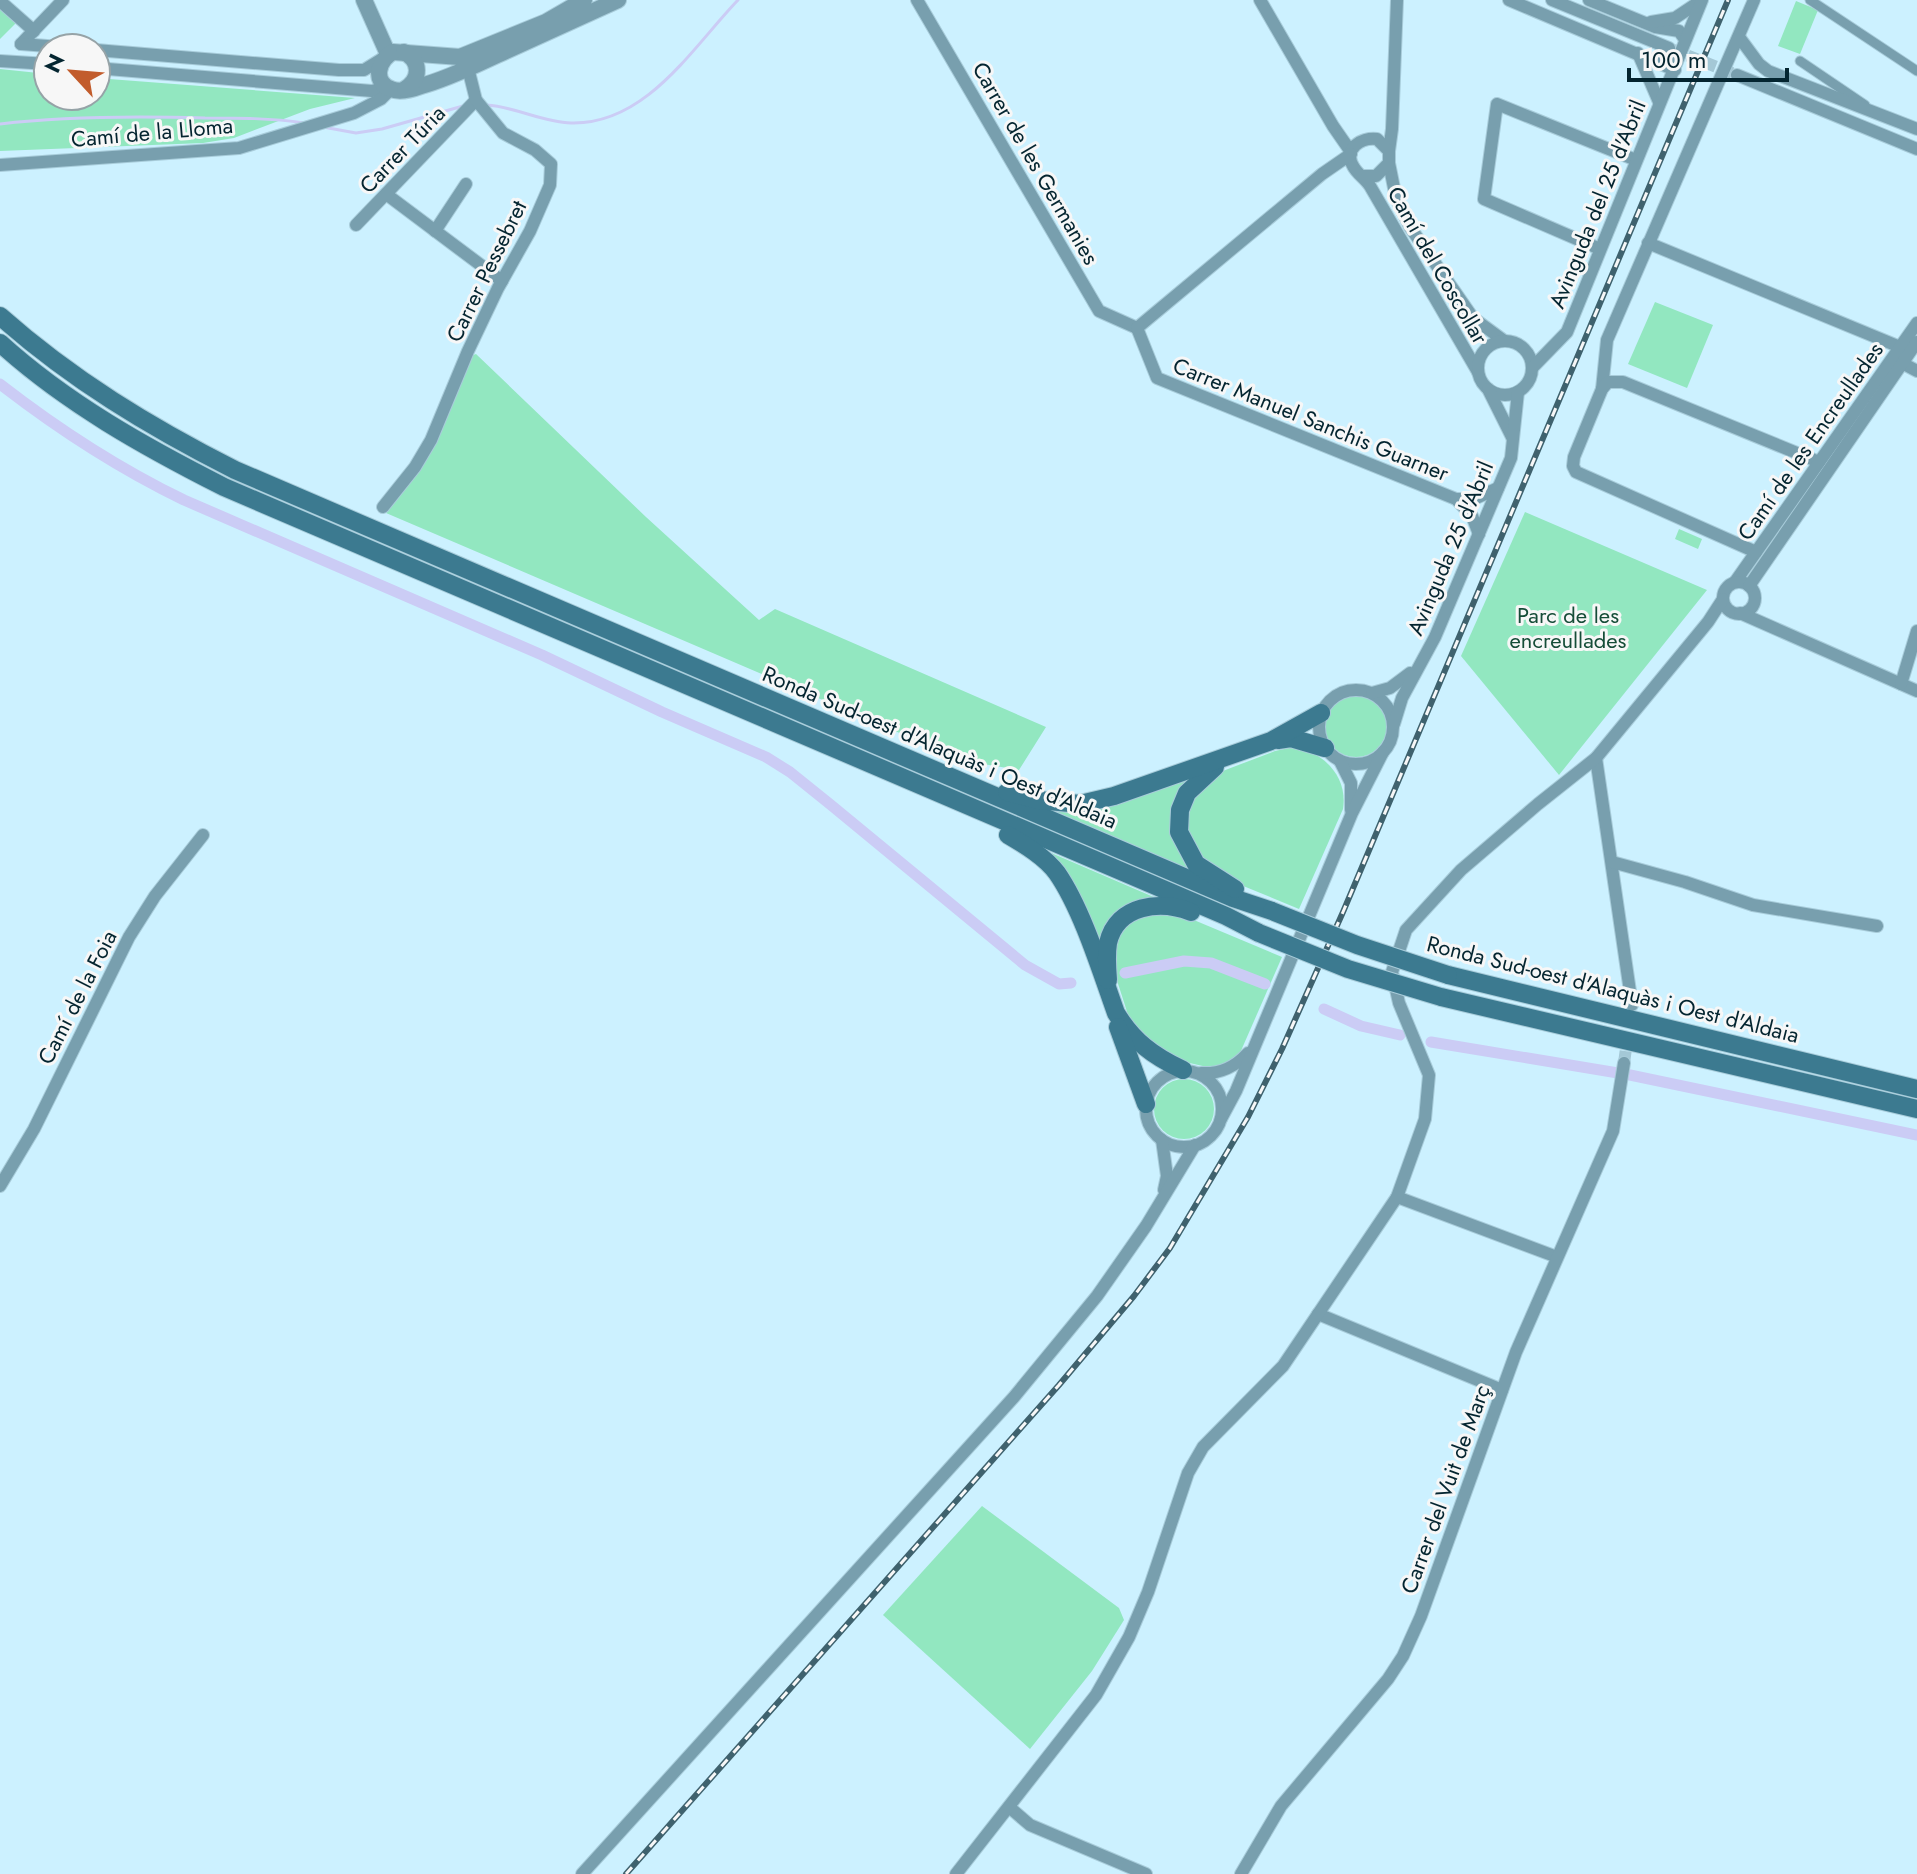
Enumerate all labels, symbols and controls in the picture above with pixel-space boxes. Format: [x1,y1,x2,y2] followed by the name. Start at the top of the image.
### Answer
[32,32,112,112] north arrow
[1629,32,1787,82] scale bar
[1641,42,1707,77] text: 100 m
[36,48,72,78] text: N
[965,56,1107,270] street label: Carrer de les Germanies
[1541,95,1653,313] street label: Avinguda del 25 d'Abril
[352,98,452,200] street label: Carrer Túria
[70,109,234,155] street label: Camí de la Lloma
[1380,180,1496,350] street label: Camí del Coscollar
[438,194,534,347] street label: Carrer Pessebret
[1729,335,1891,546] street label: Camí de les Encreullades
[1168,349,1454,489] street label: Carrer Manuel Sanchis Guarner
[1399,456,1501,640] street label: Avinguda 25 d'Abril
[1510,599,1627,656] park label: Parc de les encreullades
[758,658,1122,836] street label: Ronda Sud-oest d'Alaquàs i Oest d'Aldaia
[29,924,125,1070] street label: Camí de la Foia
[1423,927,1803,1051] street label: Ronda Sud-oest d'Alaquàs i Oest d'Aldaia
[1392,1380,1498,1598] street label: Carrer del Vuit de Març

